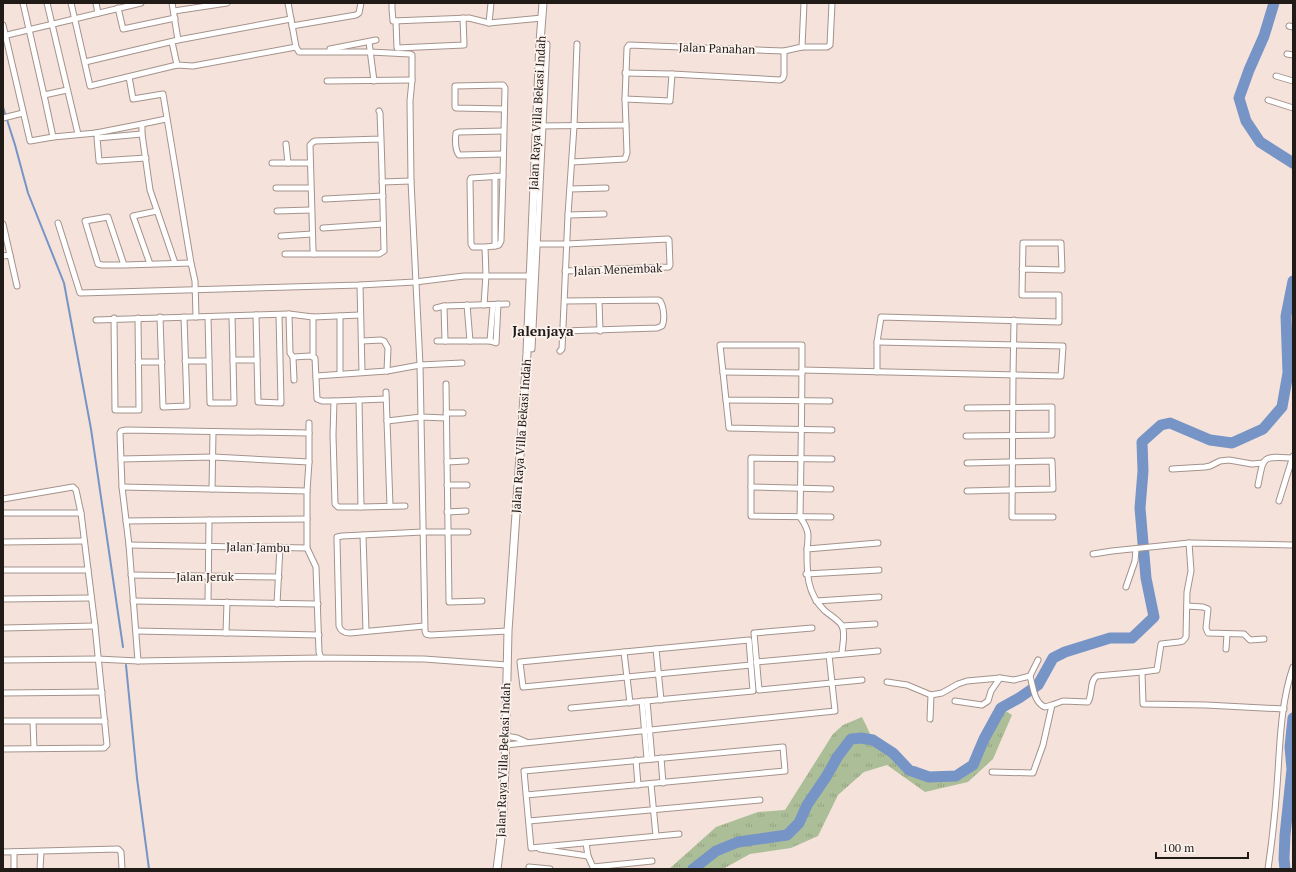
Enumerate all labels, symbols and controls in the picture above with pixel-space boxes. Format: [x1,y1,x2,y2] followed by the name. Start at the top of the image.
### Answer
[525,35,549,191] street label: Jalan Raya Villa Bekasi Indah
[679,39,755,57] street label: Jalan Panahan
[573,260,663,278] street label: Jalan Menembak
[512,321,574,340] district label: Jalenjaya
[508,358,534,514] street label: Jalan Raya Villa Bekasi Indah
[226,539,290,555] street label: Jalan Jambu
[176,569,235,584] street label: Jalan Jeruk
[493,682,513,838] street label: Jalan Raya Villa Bekasi Indah
[1156,834,1248,860] scale bar
[1162,840,1195,855] text: 100 m

